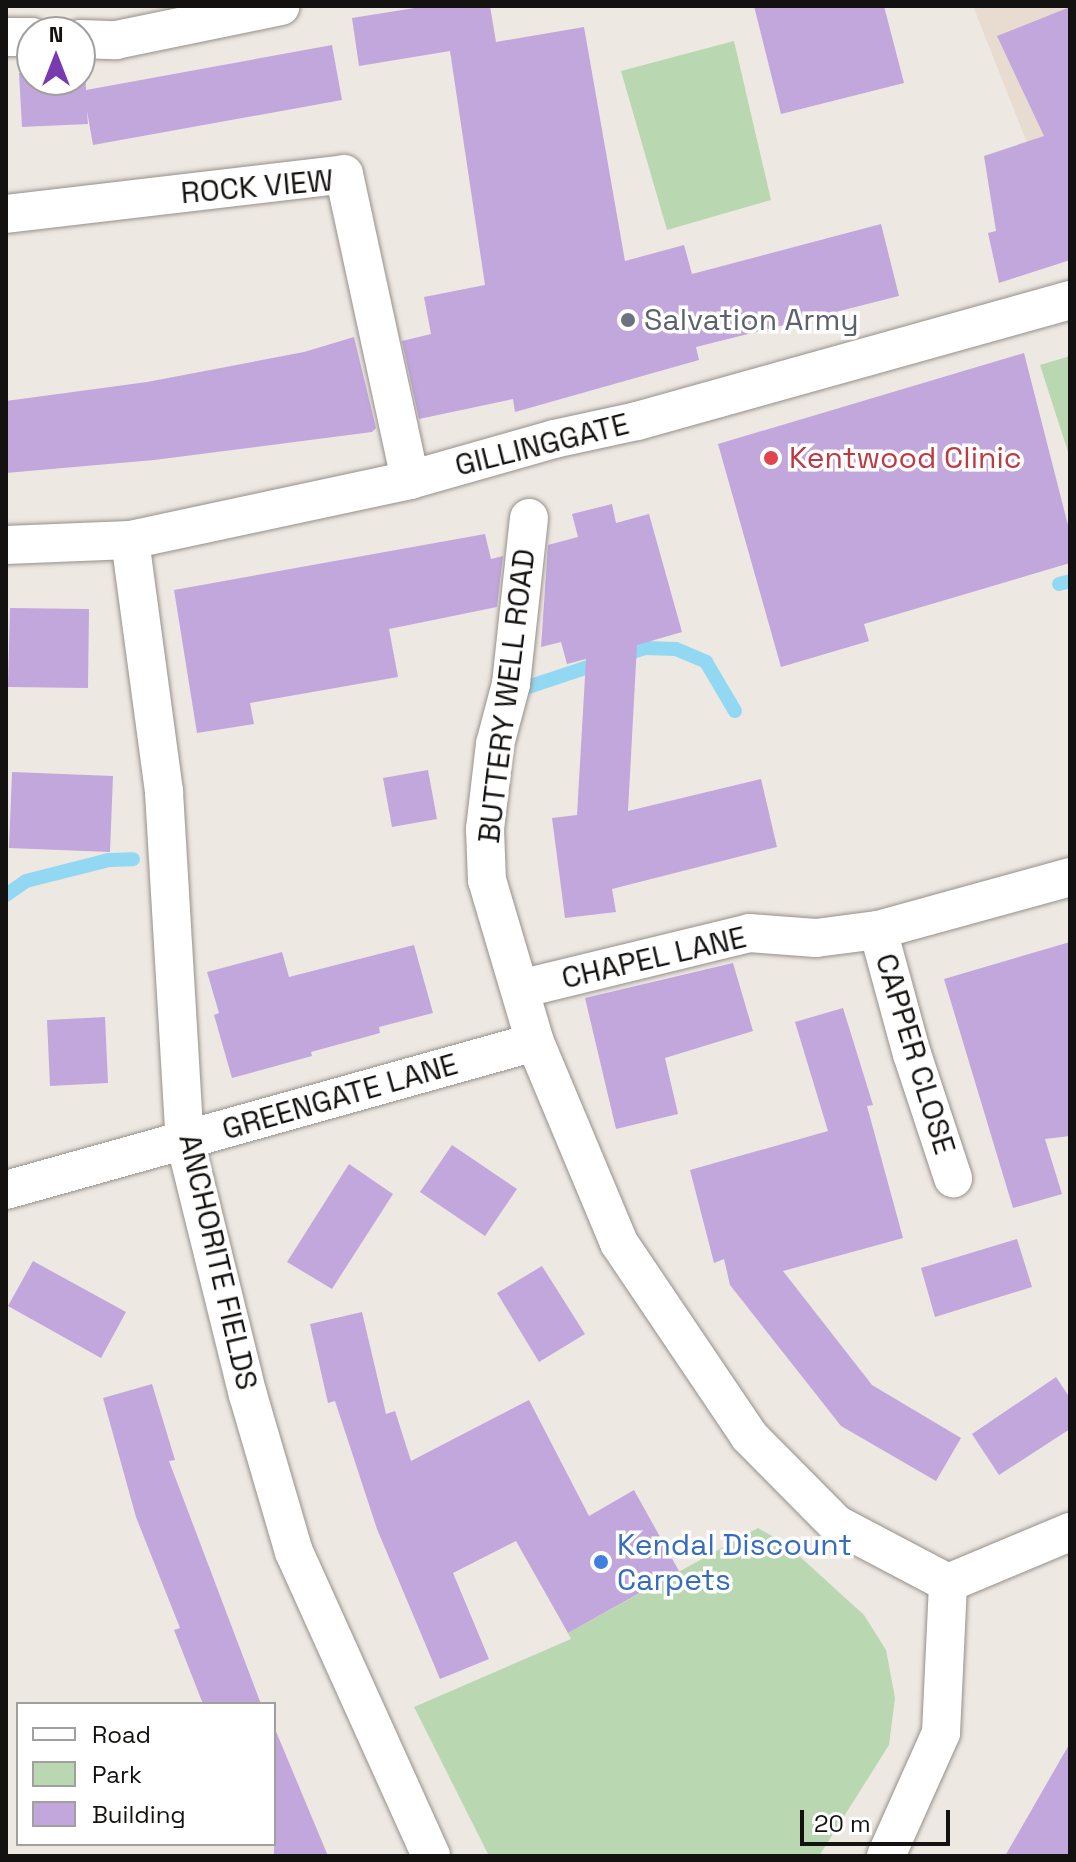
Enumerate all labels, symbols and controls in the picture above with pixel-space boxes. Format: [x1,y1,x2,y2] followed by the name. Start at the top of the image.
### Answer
[16,16,96,96] north arrow
[49,20,63,48] text: N
[179,162,335,212] street label: ROCK VIEW
[644,302,859,338] place label: Salvation Army
[619,311,637,329] marker: Salvation Army
[451,406,633,484] street label: GILLINGGATE
[789,440,1022,476] place label: Kentwood Clinic
[760,447,782,469] marker: Kentwood Clinic
[471,546,543,846] street label: BUTTERY WELL ROAD
[558,919,750,997] street label: CHAPEL LANE
[867,949,963,1159] street label: CAPPER CLOSE
[218,1046,462,1148] street label: GREENGATE LANE
[171,1131,265,1393] street label: ANCHORITE FIELDS
[617,1527,852,1598] place label: Kendal Discount Carpets
[592,1553,610,1571] marker: Kendal Discount Carpets
[16,1702,276,1846] legend
[92,1719,151,1750] text: Road
[92,1759,142,1790] text: Park
[804,1794,954,1844] scale bar
[92,1799,186,1830] text: Building
[814,1808,871,1839] text: 20 m

